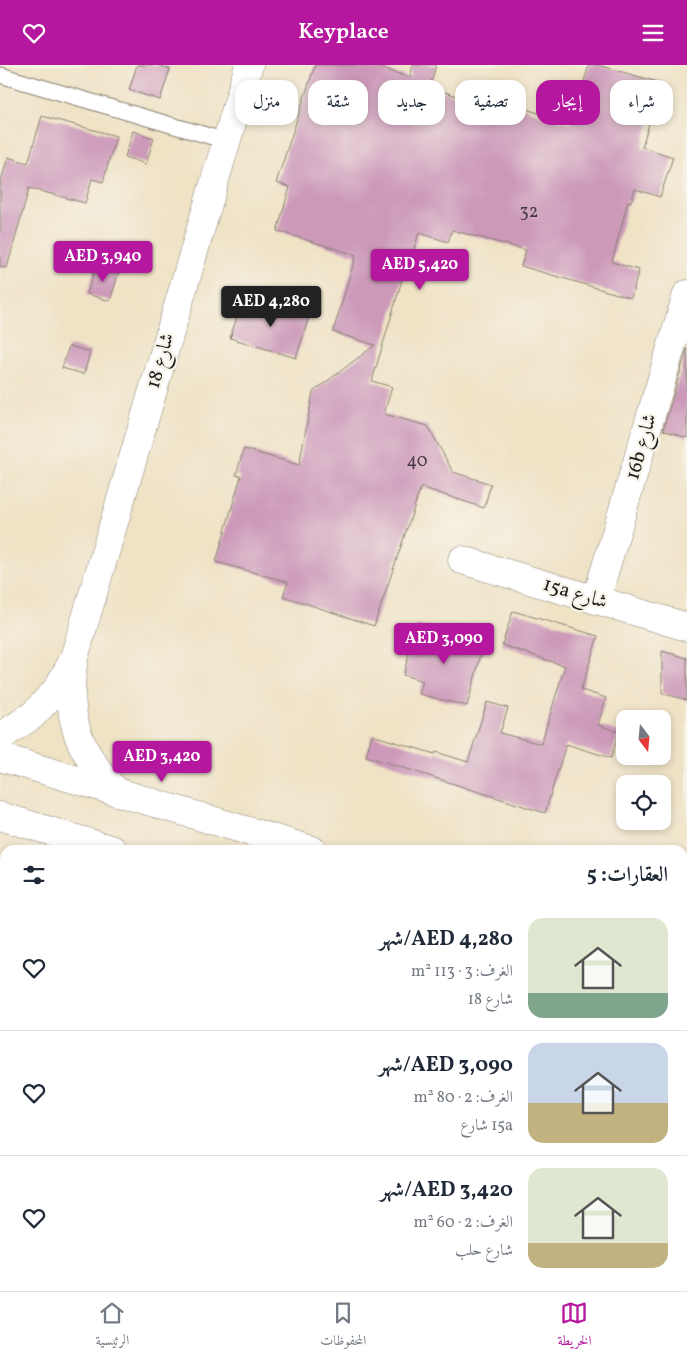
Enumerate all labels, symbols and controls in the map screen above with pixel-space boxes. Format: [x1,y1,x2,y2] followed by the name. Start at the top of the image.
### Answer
[298,17,389,48] text: Keyplace
[20,19,48,47] icon: heart
[639,19,667,47] icon: menu
[235,80,298,125] chip: منزل
[308,80,368,125] chip: شقة
[378,80,445,125] chip: جديد
[455,80,526,125] chip: تصفية
[536,80,600,125] chip: إيجار
[610,80,673,125] chip: شراء
[520,200,538,225] house number: 32
[46,241,160,283] pin: AED 3,940
[65,246,141,268] text: AED 3,940
[363,249,477,291] pin: AED 5,420
[382,254,458,276] text: AED 5,420
[214,285,328,328] pin: AED 4,280
[232,291,310,313] text: AED 4,280
[140,330,184,393] street label: شارع 18
[619,411,667,484] street label: 16b شارع
[406,449,428,474] house number: 40
[539,571,611,619] street label: 15a شارع
[387,623,501,665] pin: AED 3,090
[405,628,483,650] text: AED 3,090
[616,710,671,765] north arrow
[616,710,671,830] map controls
[105,741,219,783] pin: AED 3,420
[124,746,200,768] text: AED 3,420
[616,775,671,830] button: locate
[20,861,48,889] icon: filters
[587,861,668,890] text: العقارات: 5
[379,925,513,954] text: AED 4,280/شهر
[568,938,628,998] icon: home
[20,954,48,982] icon: heart
[411,961,513,983] text: الغرف: 3 · 113 m²
[468,989,513,1011] text: شارع 18
[379,1051,513,1080] text: AED 3,090/شهر
[568,1063,628,1123] icon: home
[20,1079,48,1107] icon: heart
[413,1087,513,1109] text: الغرف: 2 · 80 m²
[460,1115,513,1137] text: 15a شارع
[380,1176,513,1205] text: AED 3,420/شهر
[568,1188,628,1248] icon: home
[20,1204,48,1232] icon: heart
[414,1212,513,1234] text: الغرف: 2 · 60 m²
[455,1240,513,1262] text: شارع حلب
[96,1299,129,1354] tab: الرئيسية
[320,1299,366,1354] tab: المحفوظات
[557,1299,591,1354] tab: الخريطة

